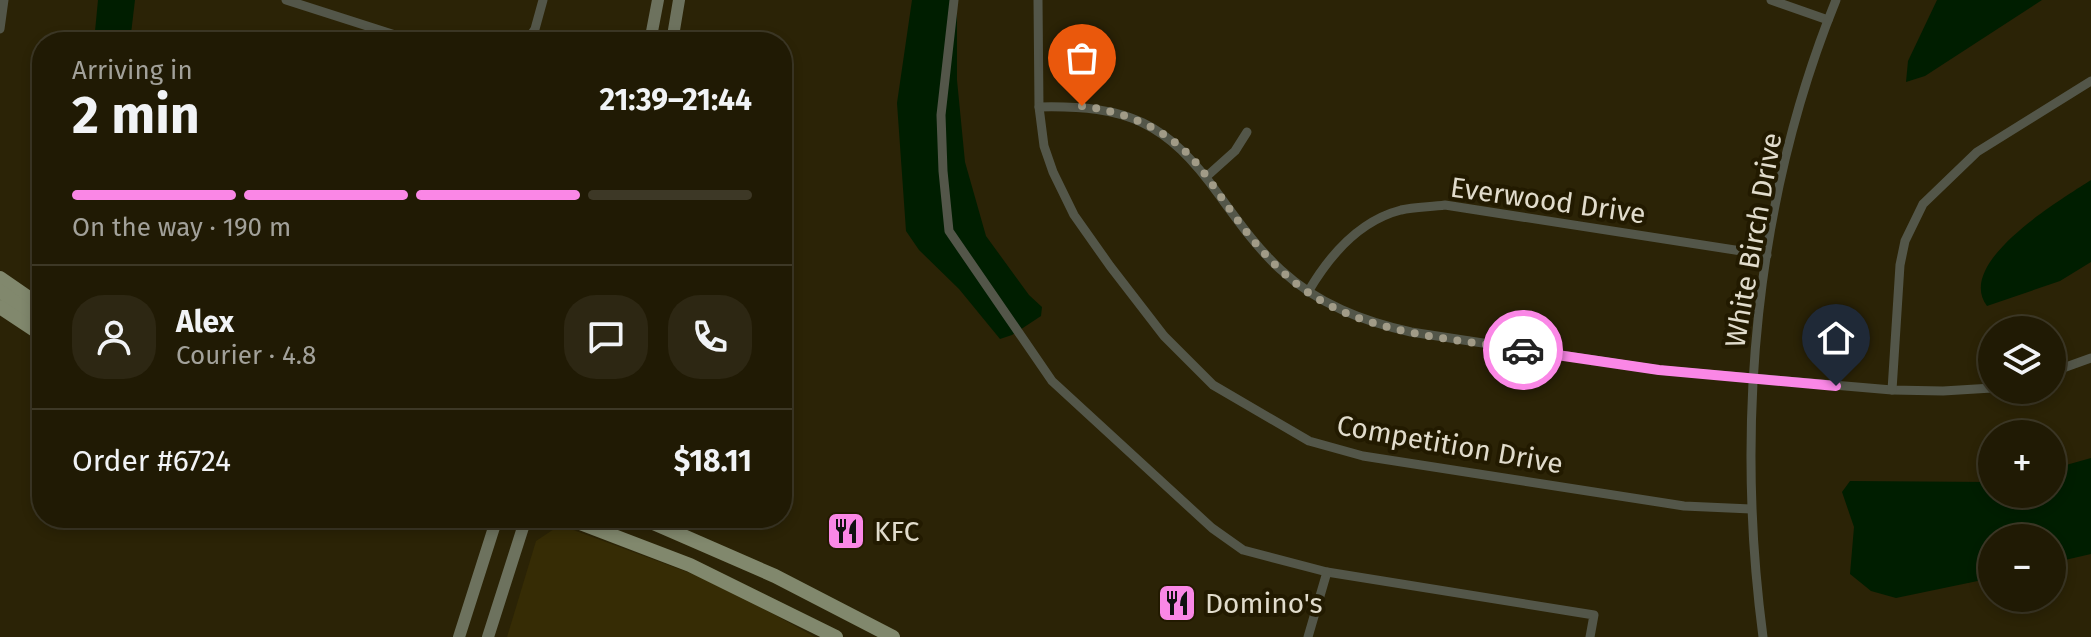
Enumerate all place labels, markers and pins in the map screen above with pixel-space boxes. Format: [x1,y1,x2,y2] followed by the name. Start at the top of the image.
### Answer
[1048,24,1116,106] pin
[1802,304,1870,386] pin
[825,510,867,552] restaurant icon: KFC
[874,515,920,548] place label: KFC
[1156,582,1198,624] restaurant icon: Domino's
[1205,587,1323,620] place label: Domino's

